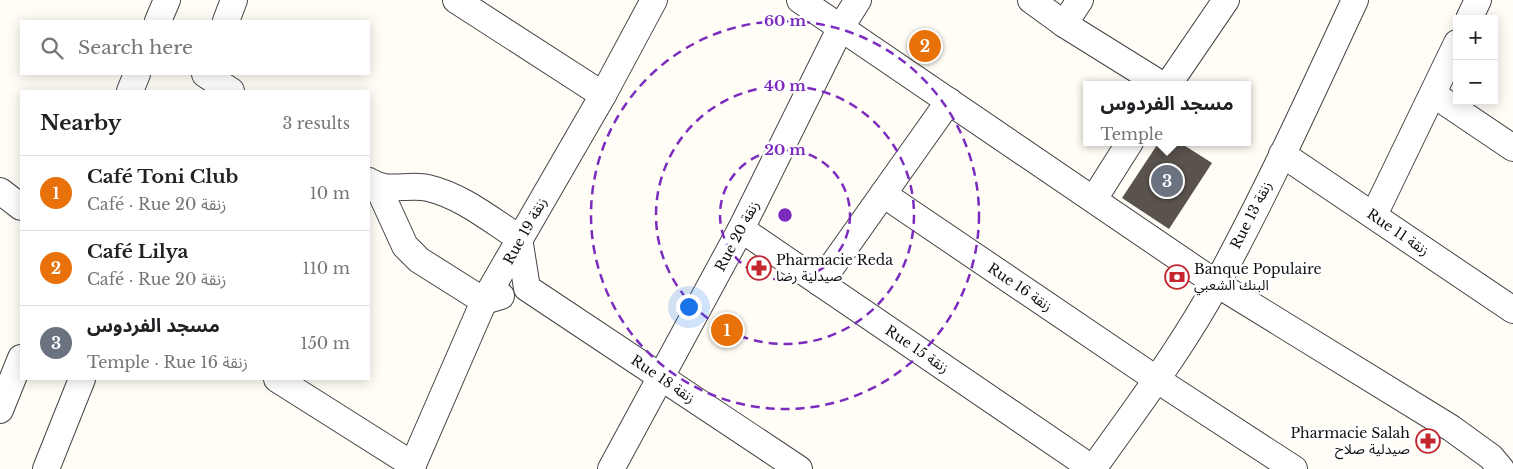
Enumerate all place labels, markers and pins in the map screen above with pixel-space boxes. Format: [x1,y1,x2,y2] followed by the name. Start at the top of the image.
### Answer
[909,27,941,65] pin: 2
[1151,162,1183,200] pin: 3
[776,206,794,224] centre of rings
[776,251,893,285] place label: Pharmacie Reda صيدلية رضا
[746,255,772,281] pharmacy icon: Pharmacie Reda صيدلية رضا
[1194,260,1322,296] place label: Banque Populaire البنك الشعبي
[1164,264,1190,290] bank icon: Banque Populaire البنك الشعبي
[711,311,743,349] pin: 1
[1290,424,1410,460] place label: Pharmacie Salah صيدلية صلاح
[1415,428,1441,454] pharmacy icon: Pharmacie Salah صيدلية صلاح

